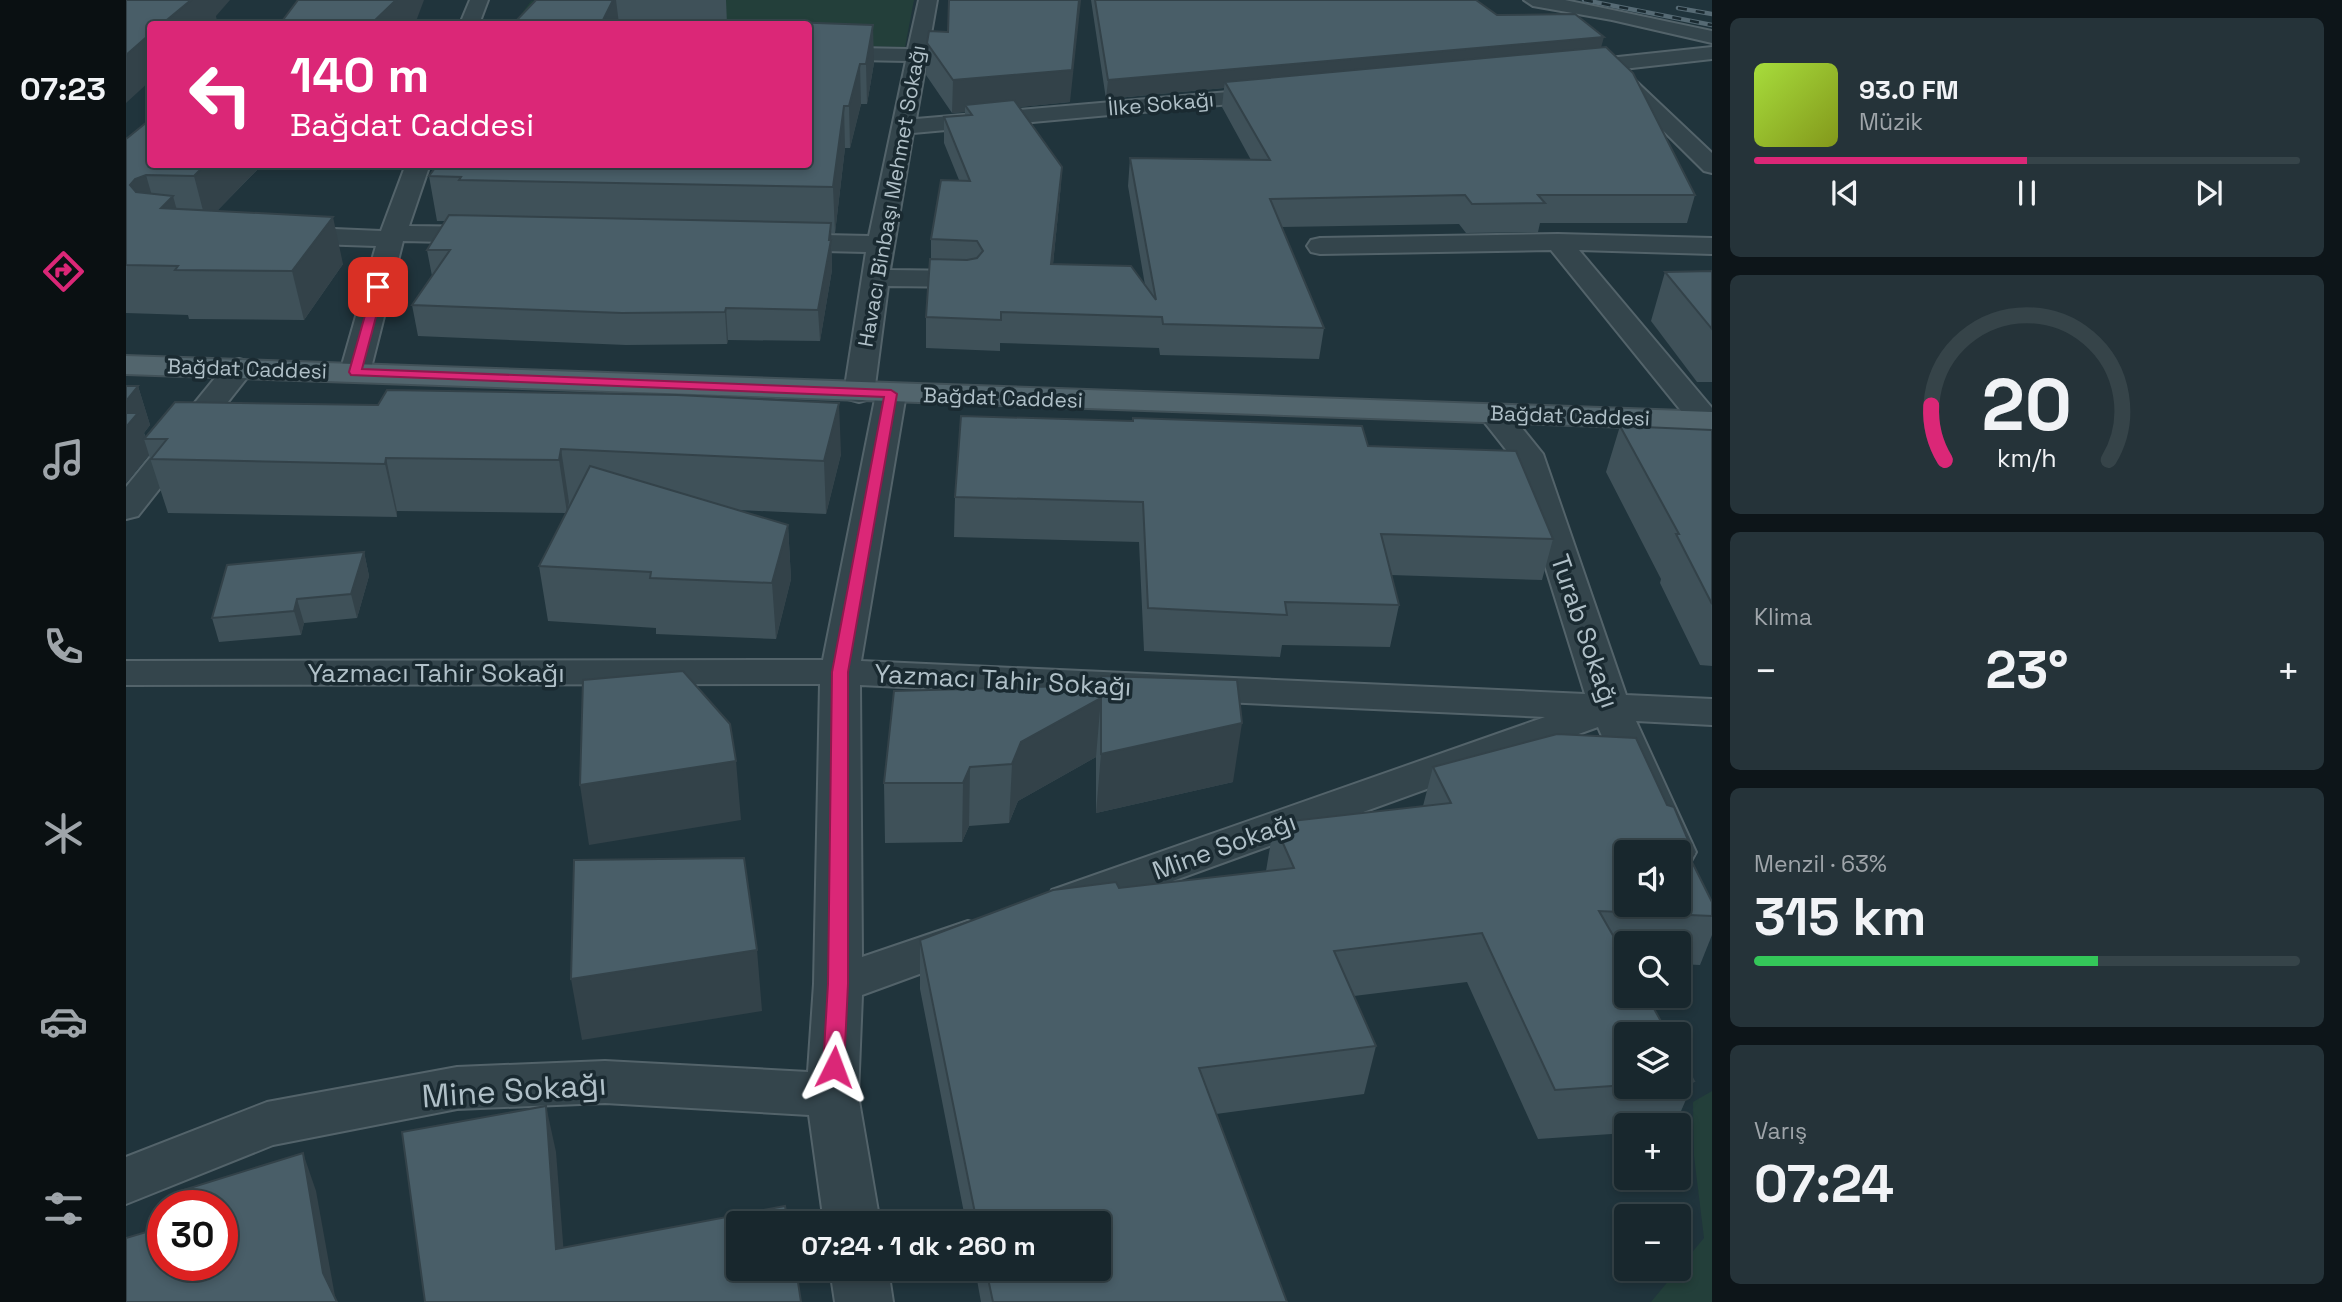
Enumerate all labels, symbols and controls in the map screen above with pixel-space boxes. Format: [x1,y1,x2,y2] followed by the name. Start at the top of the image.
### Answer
[852,43,931,349] street label: Havacı Binbaşı Mehmet Sokağı
[290,44,429,106] text: 140 m
[175,49,266,140] icon: left
[20,69,106,109] text: 07:23
[1859,73,1959,107] text: 93.0 FM
[1107,85,1215,122] street label: İlke Sokağı
[290,105,534,145] text: Bağdat Caddesi
[1859,107,1923,137] text: Müzik
[1826,174,1864,212] icon: previous
[2008,174,2046,212] icon: pause
[2190,174,2228,212] icon: next
[39,247,88,296] icon: directions
[348,257,408,317] pin
[359,268,397,306] icon: arrive
[167,352,327,385] street label: Bağdat Caddesi
[1982,359,2072,452] text: 20
[923,381,1083,414] street label: Bağdat Caddesi
[1490,399,1650,432] street label: Bağdat Caddesi
[39,435,88,484] icon: music
[1997,442,2057,474] text: km/h
[1543,550,1627,712] street label: Turab Sokağı
[1754,602,1812,632] text: Klima
[39,622,88,671] icon: phone
[1986,637,2069,703] text: 23°
[1754,647,1778,695] text: −
[2276,647,2300,695] text: +
[307,656,565,690] street label: Yazmacı Tahir Sokağı
[874,656,1132,704] street label: Yazmacı Tahir Sokağı
[1148,804,1300,888] street label: Mine Sokağı
[39,809,88,858] icon: climate
[1614,840,1691,1281] map controls
[1614,840,1691,917] button: sound
[1754,849,1887,879] text: Menzil · 63%
[1754,884,1926,950] text: 315 km
[1614,931,1691,1008] button: search
[39,997,88,1046] icon: car
[1614,1022,1691,1099] button: layers
[797,1030,871,1104] position arrow
[420,1064,608,1116] street label: Mine Sokağı
[1614,1113,1691,1190] button: +
[1754,1116,1807,1146] text: Varış
[1754,1151,1894,1217] text: 07:24
[39,1184,88,1233] icon: filters
[147,1190,238,1281] speed limit sign: 30
[1614,1204,1691,1281] button: −
[801,1229,1036,1263] text: 07:24 · 1 dk · 260 m

